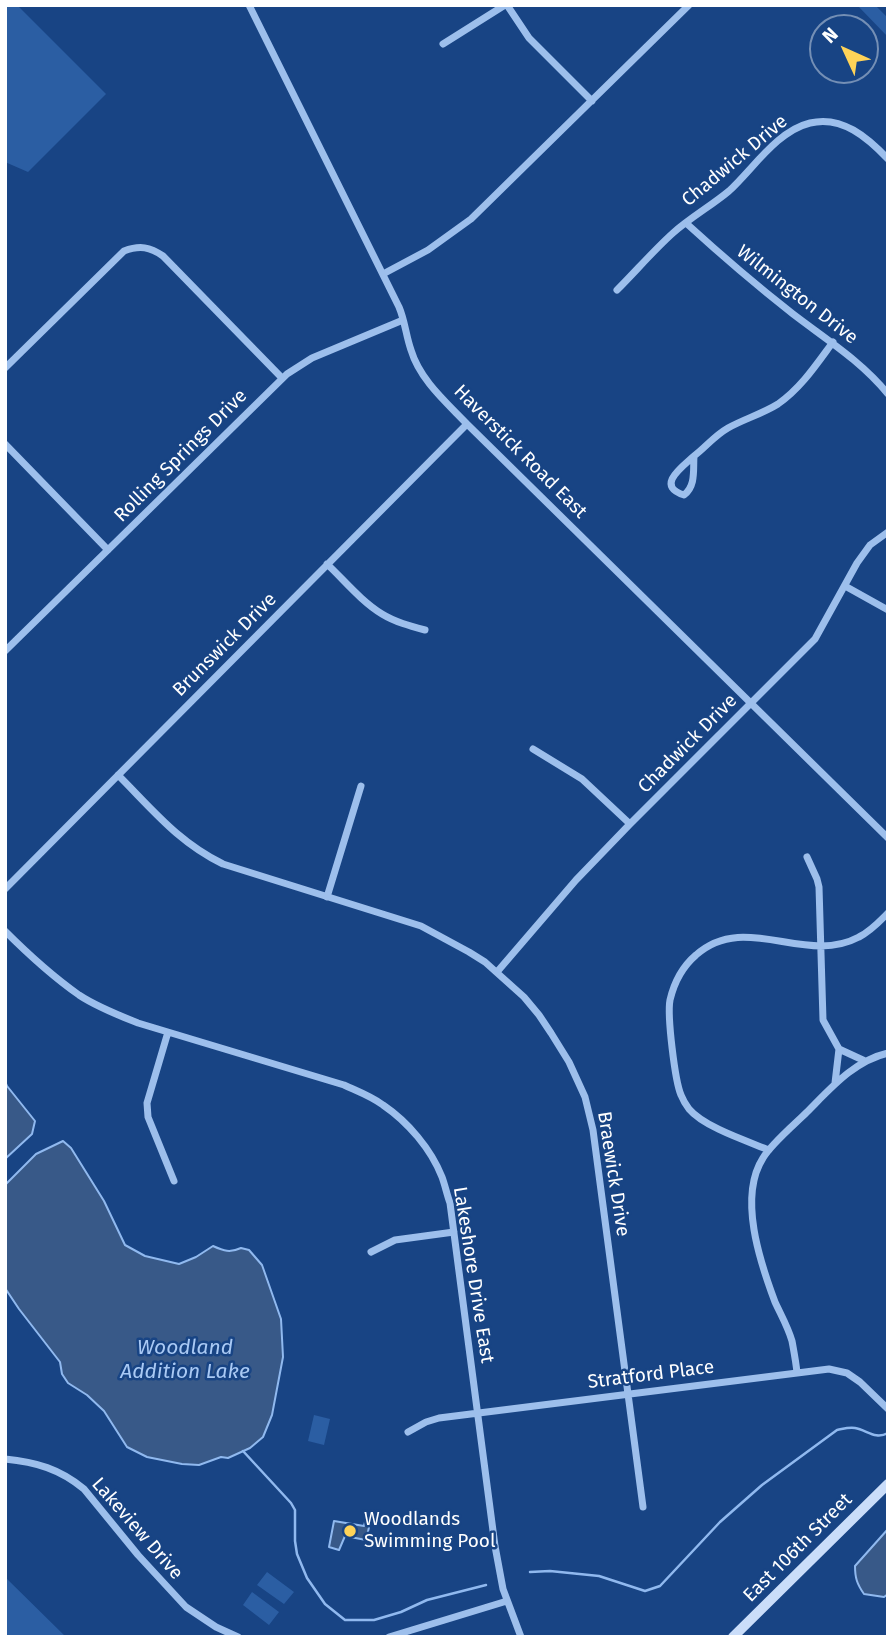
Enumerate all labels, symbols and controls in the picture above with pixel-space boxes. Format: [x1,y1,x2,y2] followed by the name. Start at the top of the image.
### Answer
[809,14,879,84] north arrow
[818,23,843,48] text: N
[678,110,792,212] street label: Chadwick Drive
[732,241,862,349] street label: Wilmington Drive
[449,381,591,523] street label: Haverstick Road East
[110,385,252,527] street label: Rolling Springs Drive
[168,588,282,702] street label: Brunswick Drive
[634,690,742,798] street label: Chadwick Drive
[592,1110,634,1238] street label: Braewick Drive
[448,1185,498,1365] street label: Lakeshore Drive East
[120,1335,250,1385] water label: Woodland Addition Lake
[586,1356,716,1394] street label: Stratford Place
[87,1473,187,1585] street label: Lakeview Drive
[739,1489,857,1607] street label: East 106th Street
[364,1509,496,1553] place label: Woodlands Swimming Pool
[342,1523,358,1539] marker: Woodlands Swimming Pool

